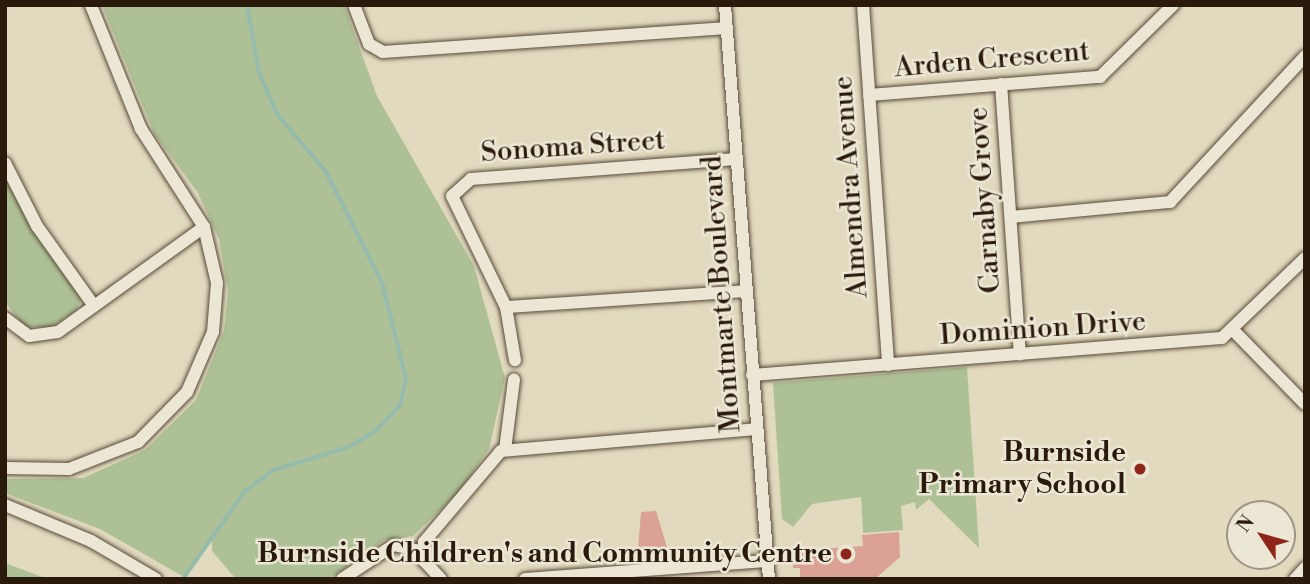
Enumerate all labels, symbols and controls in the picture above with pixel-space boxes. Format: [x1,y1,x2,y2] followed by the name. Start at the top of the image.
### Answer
[893,35,1091,85] street label: Arden Crescent
[826,75,876,299] street label: Almendra Avenue
[962,106,1008,294] street label: Carnaby Grove
[480,124,666,170] street label: Sonoma Street
[696,154,748,434] street label: Montmarte Boulevard
[939,305,1147,353] street label: Dominion Drive
[918,436,1126,502] place label: Burnside Primary School
[1132,461,1148,477] marker: Burnside Primary School
[1226,500,1296,570] north arrow
[1232,511,1260,537] text: N
[257,537,832,571] place label: Burnside Children's and Community Centre
[838,546,854,562] marker: Burnside Children's and Community Centre

